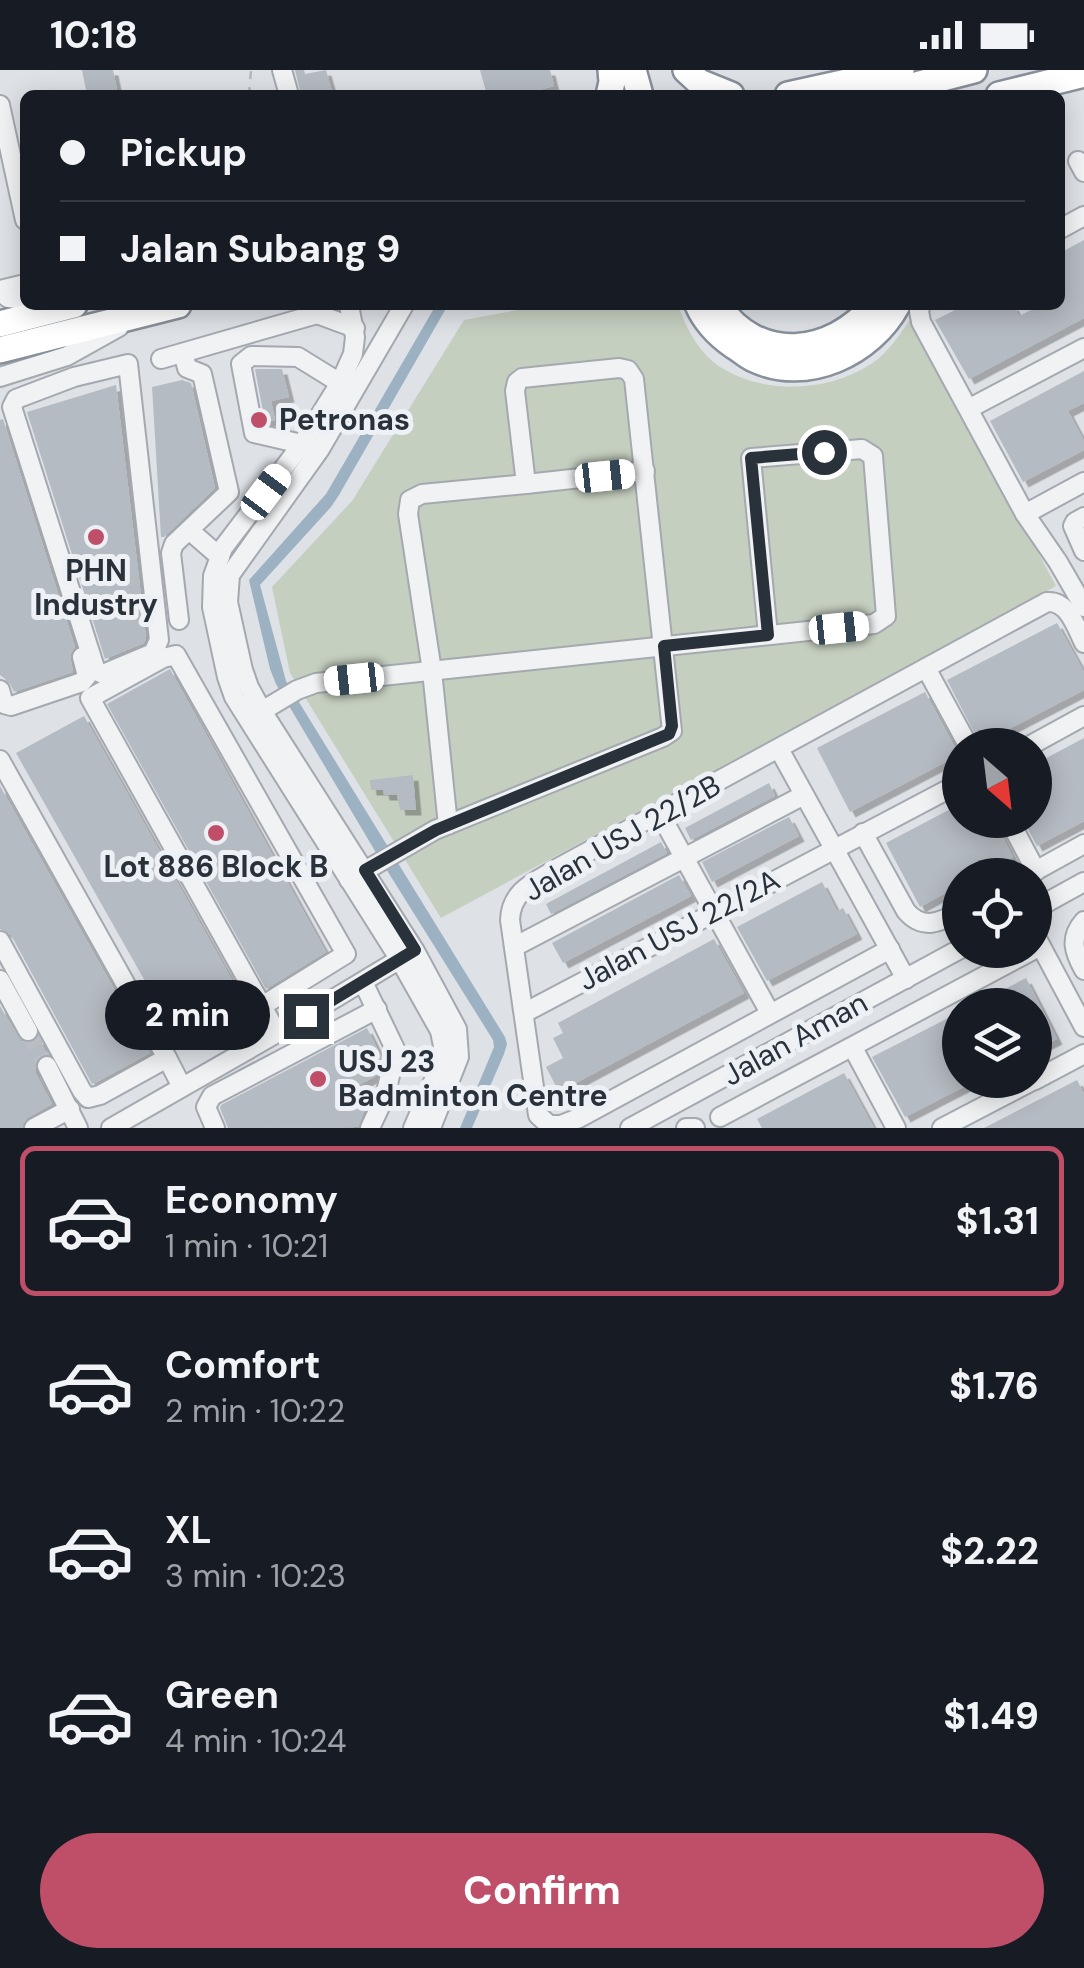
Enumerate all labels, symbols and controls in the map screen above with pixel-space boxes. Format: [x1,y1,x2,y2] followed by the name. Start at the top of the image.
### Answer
[50,10,138,60] text: 10:18
[120,128,247,178] text: Pickup
[120,224,400,274] text: Jalan Subang 9
[279,400,410,439] place label: Petronas
[248,409,270,431] marker: Petronas
[802,430,847,475] route start
[574,458,636,494] car
[236,459,296,525] car
[85,526,107,548] marker: PHN Industry
[34,551,158,624] place label: PHN Industry
[808,610,870,646] car
[323,661,385,697] car
[942,728,1052,838] north arrow
[942,728,1052,1098] map controls
[516,765,727,910] street label: Jalan USJ 22/2B
[205,822,227,844] marker: Lot 886 Block B
[103,847,329,886] place label: Lot 886 Block B
[942,858,1052,968] button: locate
[571,860,787,999] street label: Jalan USJ 22/2A
[106,981,271,1051] callout: 2 min
[715,983,874,1094] street label: Jalan Aman
[942,988,1052,1098] button: layers
[145,994,230,1036] text: 2 min
[284,994,329,1039] route end
[338,1042,608,1115] place label: USJ 23 Badminton Centre
[307,1068,329,1090] marker: USJ 23 Badminton Centre
[165,1175,338,1225] text: Economy
[45,1176,135,1266] icon: car
[955,1196,1039,1246] text: $1.31
[165,1225,328,1267] text: 1 min · 10:21
[165,1340,321,1390] text: Comfort
[45,1341,135,1431] icon: car
[949,1361,1039,1411] text: $1.76
[165,1390,345,1432] text: 2 min · 10:22
[165,1505,212,1555] text: XL
[45,1506,135,1596] icon: car
[940,1526,1039,1576] text: $2.22
[165,1555,346,1597] text: 3 min · 10:23
[165,1670,279,1720] text: Green
[45,1671,135,1761] icon: car
[943,1691,1039,1741] text: $1.49
[165,1720,347,1762] text: 4 min · 10:24
[40,1833,1044,1948] button: Confirm

